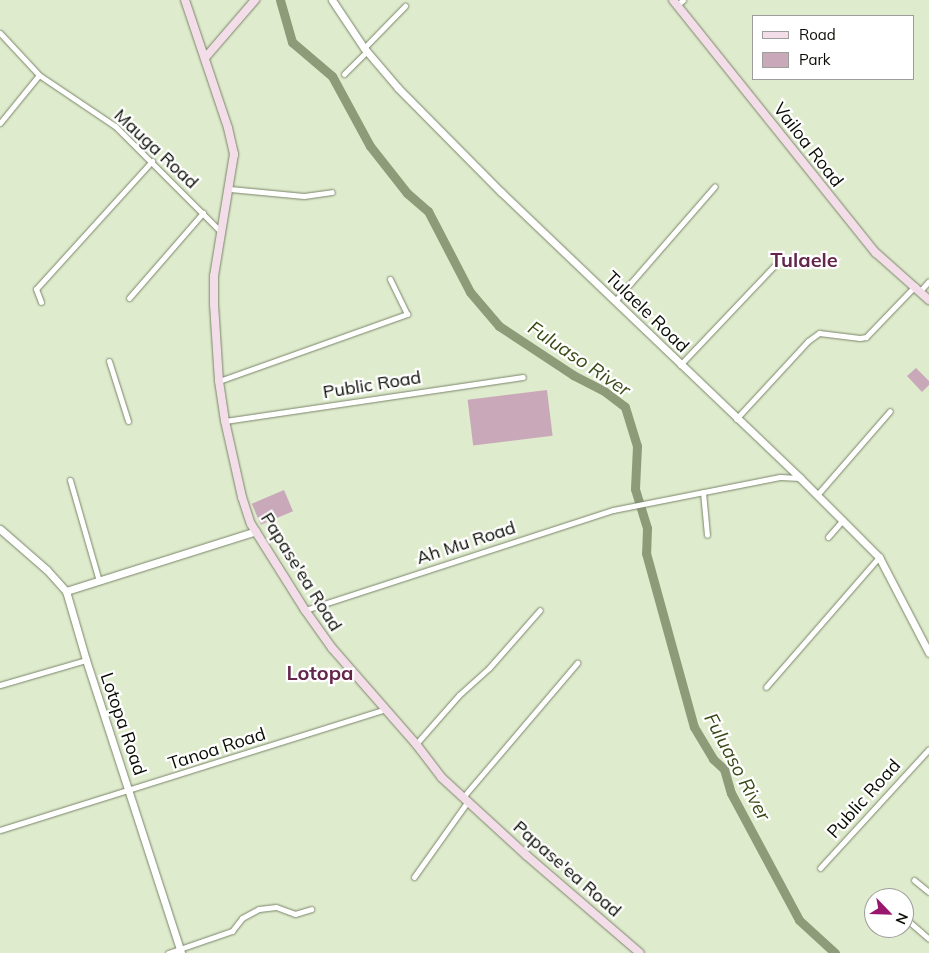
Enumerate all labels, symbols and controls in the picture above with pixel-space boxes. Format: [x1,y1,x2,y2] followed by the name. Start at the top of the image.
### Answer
[752,15,914,80] legend
[799,25,836,44] text: Road
[799,50,831,69] text: Park
[768,99,848,191] street label: Vailoa Road
[109,105,203,193] street label: Mauga Road
[770,247,838,271] district label: Tulaele
[601,267,693,357] street label: Tulaele Road
[524,316,634,402] water label: Fuluaso River
[321,367,423,403] street label: Public Road
[256,509,346,635] street label: Papase'ea Road
[414,517,518,569] street label: Ah Mu Road
[287,660,353,684] district label: Lotopa
[95,670,151,778] street label: Lotopa Road
[699,709,775,825] water label: Fuluaso River
[166,723,268,775] street label: Tanoa Road
[823,755,905,843] street label: Public Road
[509,816,625,922] street label: Papase'ea Road
[864,888,914,938] north arrow
[891,910,912,927] text: N

